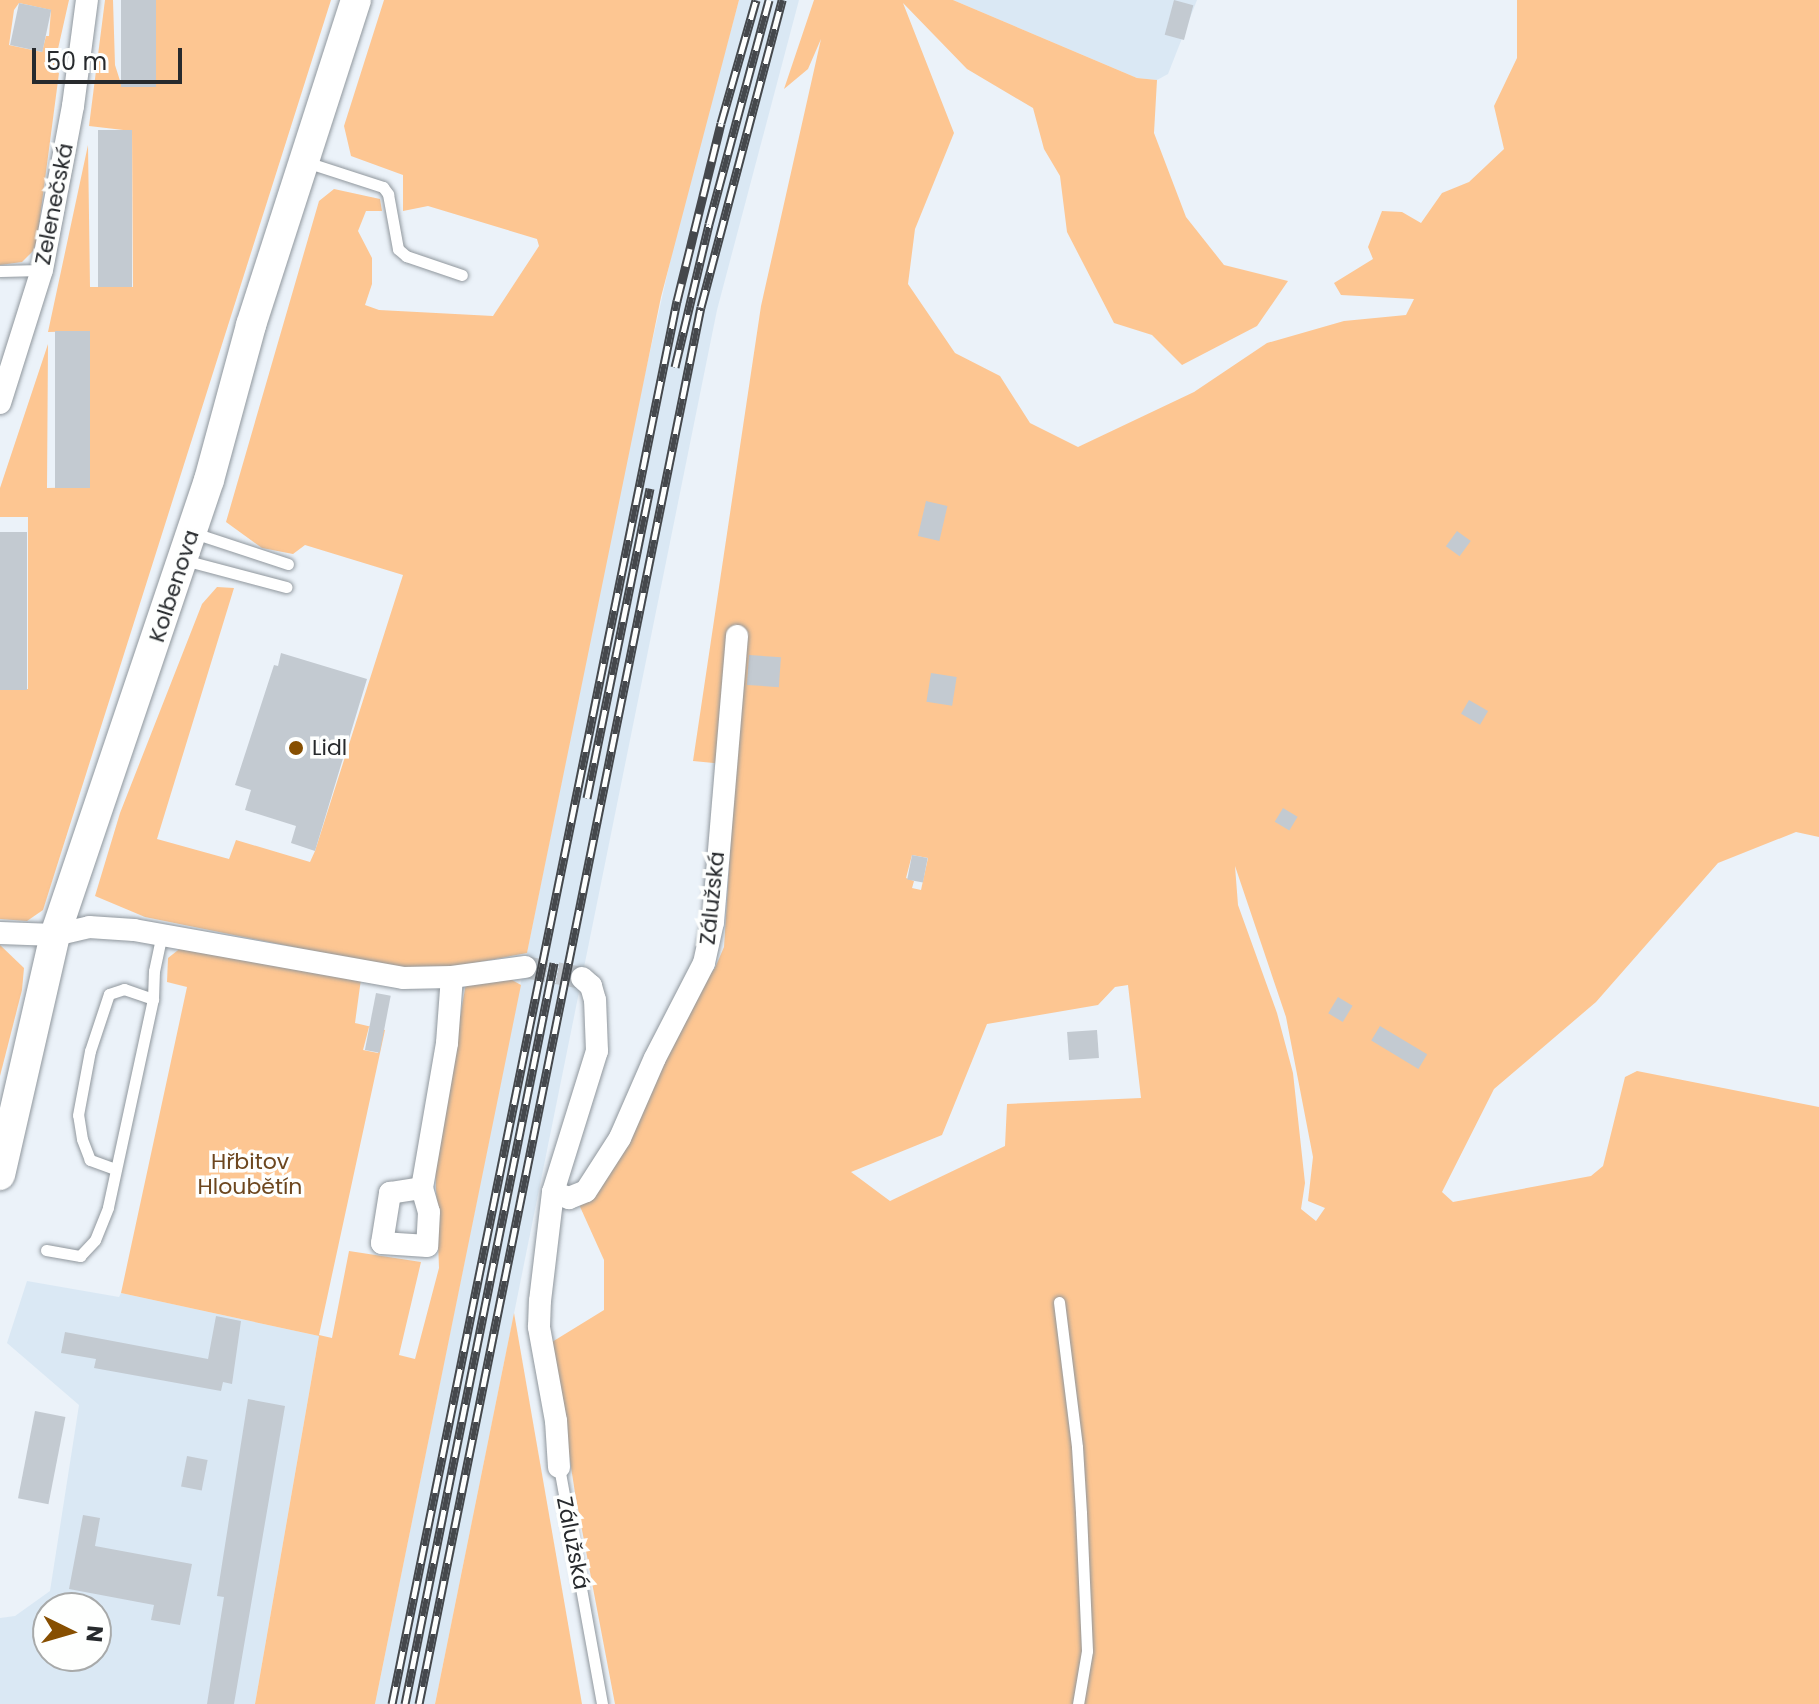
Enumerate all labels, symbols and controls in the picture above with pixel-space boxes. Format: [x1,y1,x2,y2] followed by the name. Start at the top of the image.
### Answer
[36,32,186,82] scale bar
[46,45,107,78] text: 50 m
[29,141,79,267] street label: Zelenečská
[143,526,205,646] street label: Kolbenova
[312,735,347,761] place label: Lidl
[287,739,305,757] marker: Lidl
[694,850,730,946] street label: Zálužská
[198,1148,302,1200] park label: Hřbitov Hloubětín
[551,1494,595,1592] street label: Zálužská
[32,1592,112,1672] north arrow
[78,1624,111,1644] text: N

